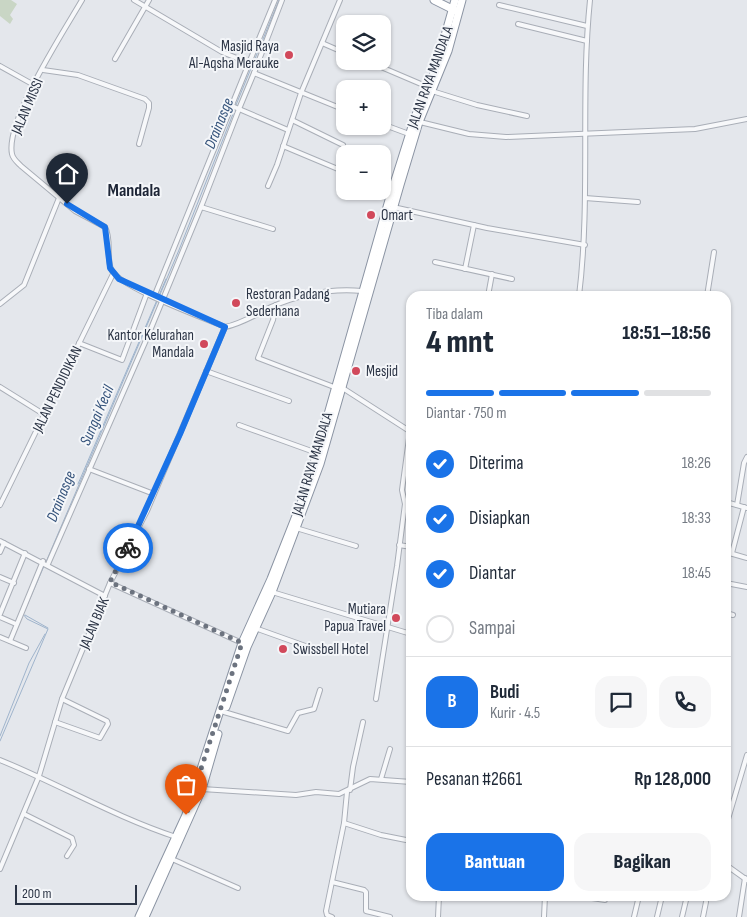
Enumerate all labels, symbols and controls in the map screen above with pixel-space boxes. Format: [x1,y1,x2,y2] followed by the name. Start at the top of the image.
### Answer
[336,15,391,200] map controls
[336,15,391,70] button: layers
[403,23,458,132] street label: JALAN RAYA MANDALA
[188,37,279,73] place label: Masjid Raya Al-Aqsha Merauke
[283,49,295,61] marker: Masjid Raya Al-Aqsha Merauke
[7,75,48,138] street label: JALAN MISSI
[336,80,391,135] button: +
[201,95,238,152] water label: Drainasge
[336,145,391,200] button: −
[46,153,88,204] pin
[53,160,81,188] icon: home
[108,180,160,201] district label: Mandala
[381,206,413,225] place label: Omart
[365,209,377,221] marker: Omart
[246,285,330,321] place label: Restoran Padang Sederhana
[230,297,242,309] marker: Restoran Padang Sederhana
[426,305,483,324] text: Tiba dalam
[622,322,711,345] text: 18:51–18:56
[426,323,494,362] text: 4 mnt
[108,326,194,362] place label: Kantor Kelurahan Mandala
[198,338,210,350] marker: Kantor Kelurahan Mandala
[28,343,86,436] street label: JALAN PENDIDIKAN
[366,362,398,381] place label: Mesjid
[350,365,362,377] marker: Mesjid
[76,382,119,449] water label: Sungai Kecil
[426,404,507,423] text: Diantar · 750 m
[287,409,337,519] street label: JALAN RAYA MANDALA
[426,450,454,478] icon: check
[469,452,524,475] text: Diterima
[682,454,711,473] text: 18:26
[43,468,80,525] water label: Drainasge
[426,505,454,533] icon: check
[469,507,530,530] text: Disiapkan
[682,509,711,528] text: 18:33
[103,523,153,573] courier
[114,534,142,562] icon: bike
[426,560,454,588] icon: check
[469,562,516,585] text: Diantar
[682,564,711,583] text: 18:45
[75,594,114,653] street label: JALAN BIAK
[324,600,386,636] place label: Mutiara Papua Travel
[390,612,402,624] marker: Mutiara Papua Travel
[469,617,515,640] text: Sampai
[293,640,369,659] place label: Swissbell Hotel
[277,643,289,655] marker: Swissbell Hotel
[595,676,647,728] button: chat
[659,676,711,728] button: phone
[490,681,519,704] text: Budi
[447,690,457,713] text: B
[490,704,540,723] text: Kurir · 4.5
[165,764,207,815] pin
[426,768,522,791] text: Pesanan #2661
[634,768,711,791] text: Rp 128,000
[172,771,200,799] icon: bag
[426,833,564,891] button: Bantuan
[574,833,711,891] button: Bagikan
[15,882,138,905] scale bar
[22,885,51,902] text: 200 m

